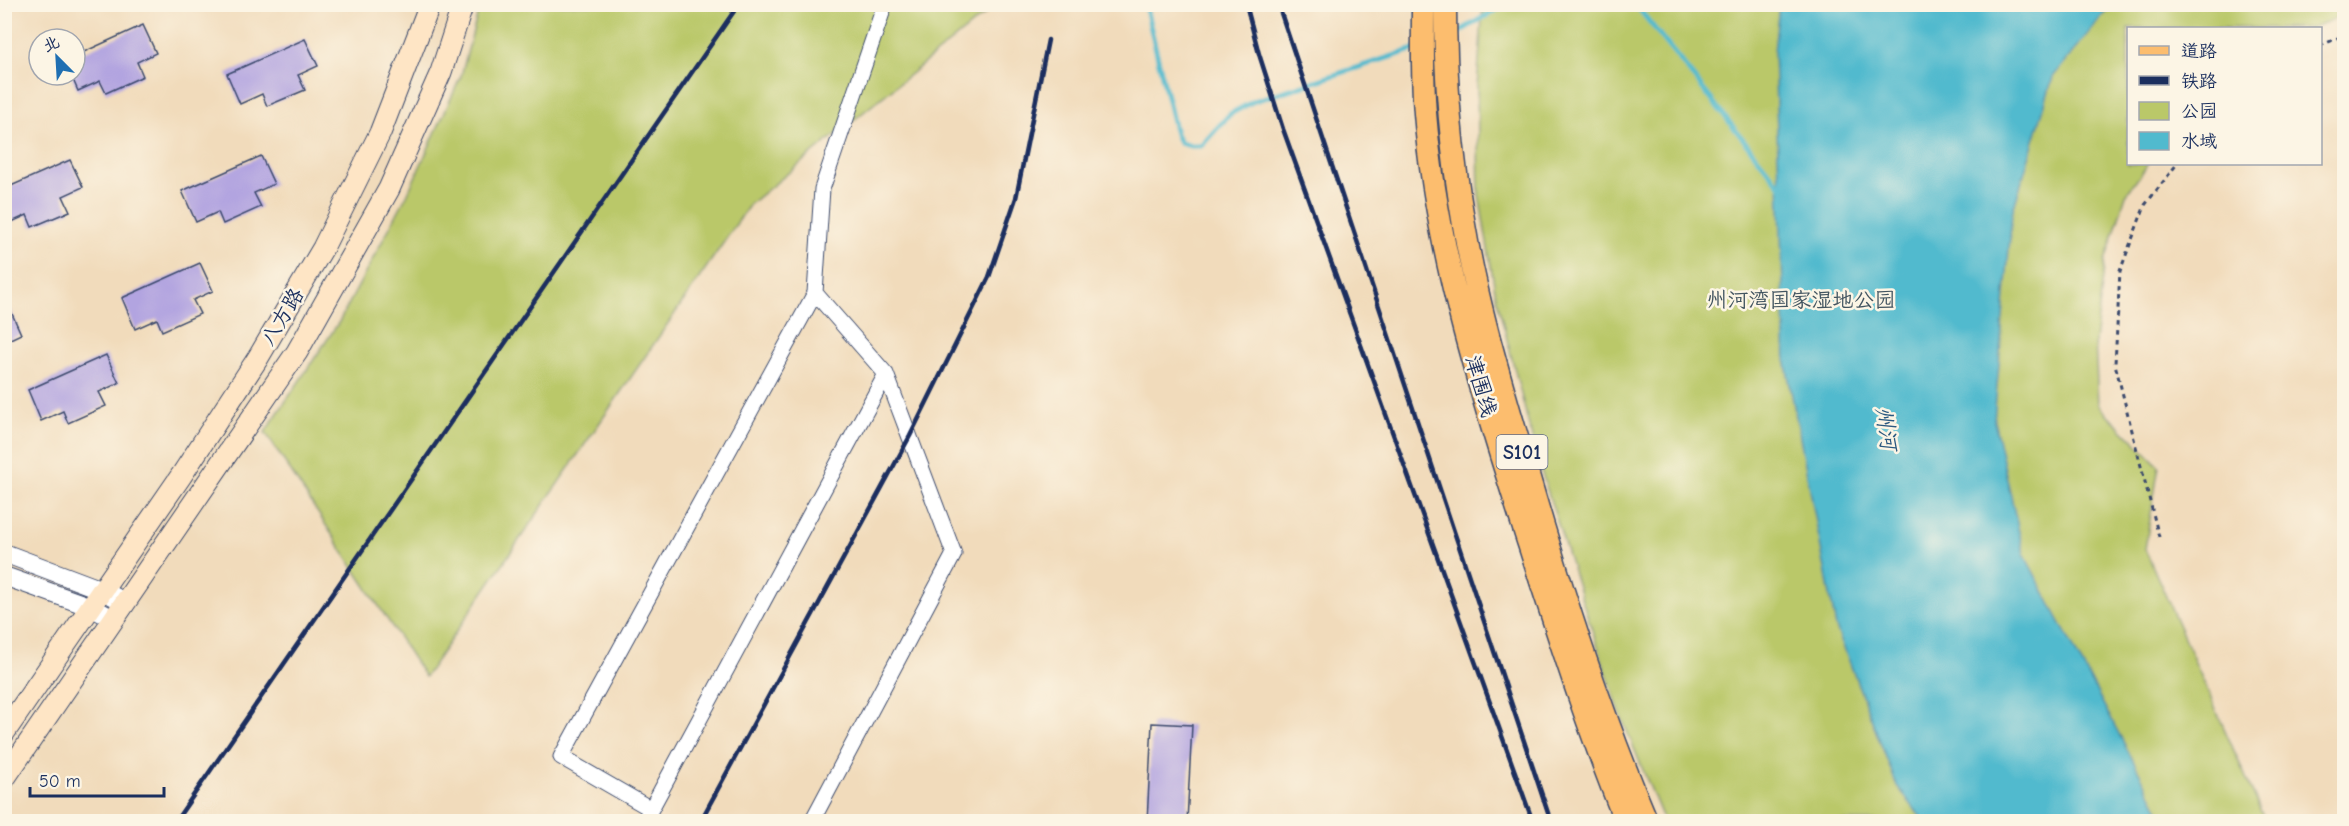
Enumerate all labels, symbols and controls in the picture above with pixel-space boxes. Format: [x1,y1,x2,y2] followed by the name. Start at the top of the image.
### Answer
[27,27,87,87] north arrow
[2127,27,2322,165] legend
[40,33,62,56] text: 北
[2181,41,2217,62] text: 道路
[2181,71,2217,92] text: 铁路
[2181,101,2217,122] text: 公园
[2181,131,2217,152] text: 水域
[255,284,309,350] street label: 八方路
[1707,288,1896,312] park label: 州河湾国家湿地公园
[1461,352,1501,420] street label: 津围线
[1870,404,1902,455] water label: 州河
[1496,435,1547,469] road number: S101
[30,760,164,798] scale bar
[39,771,81,792] text: 50 m

